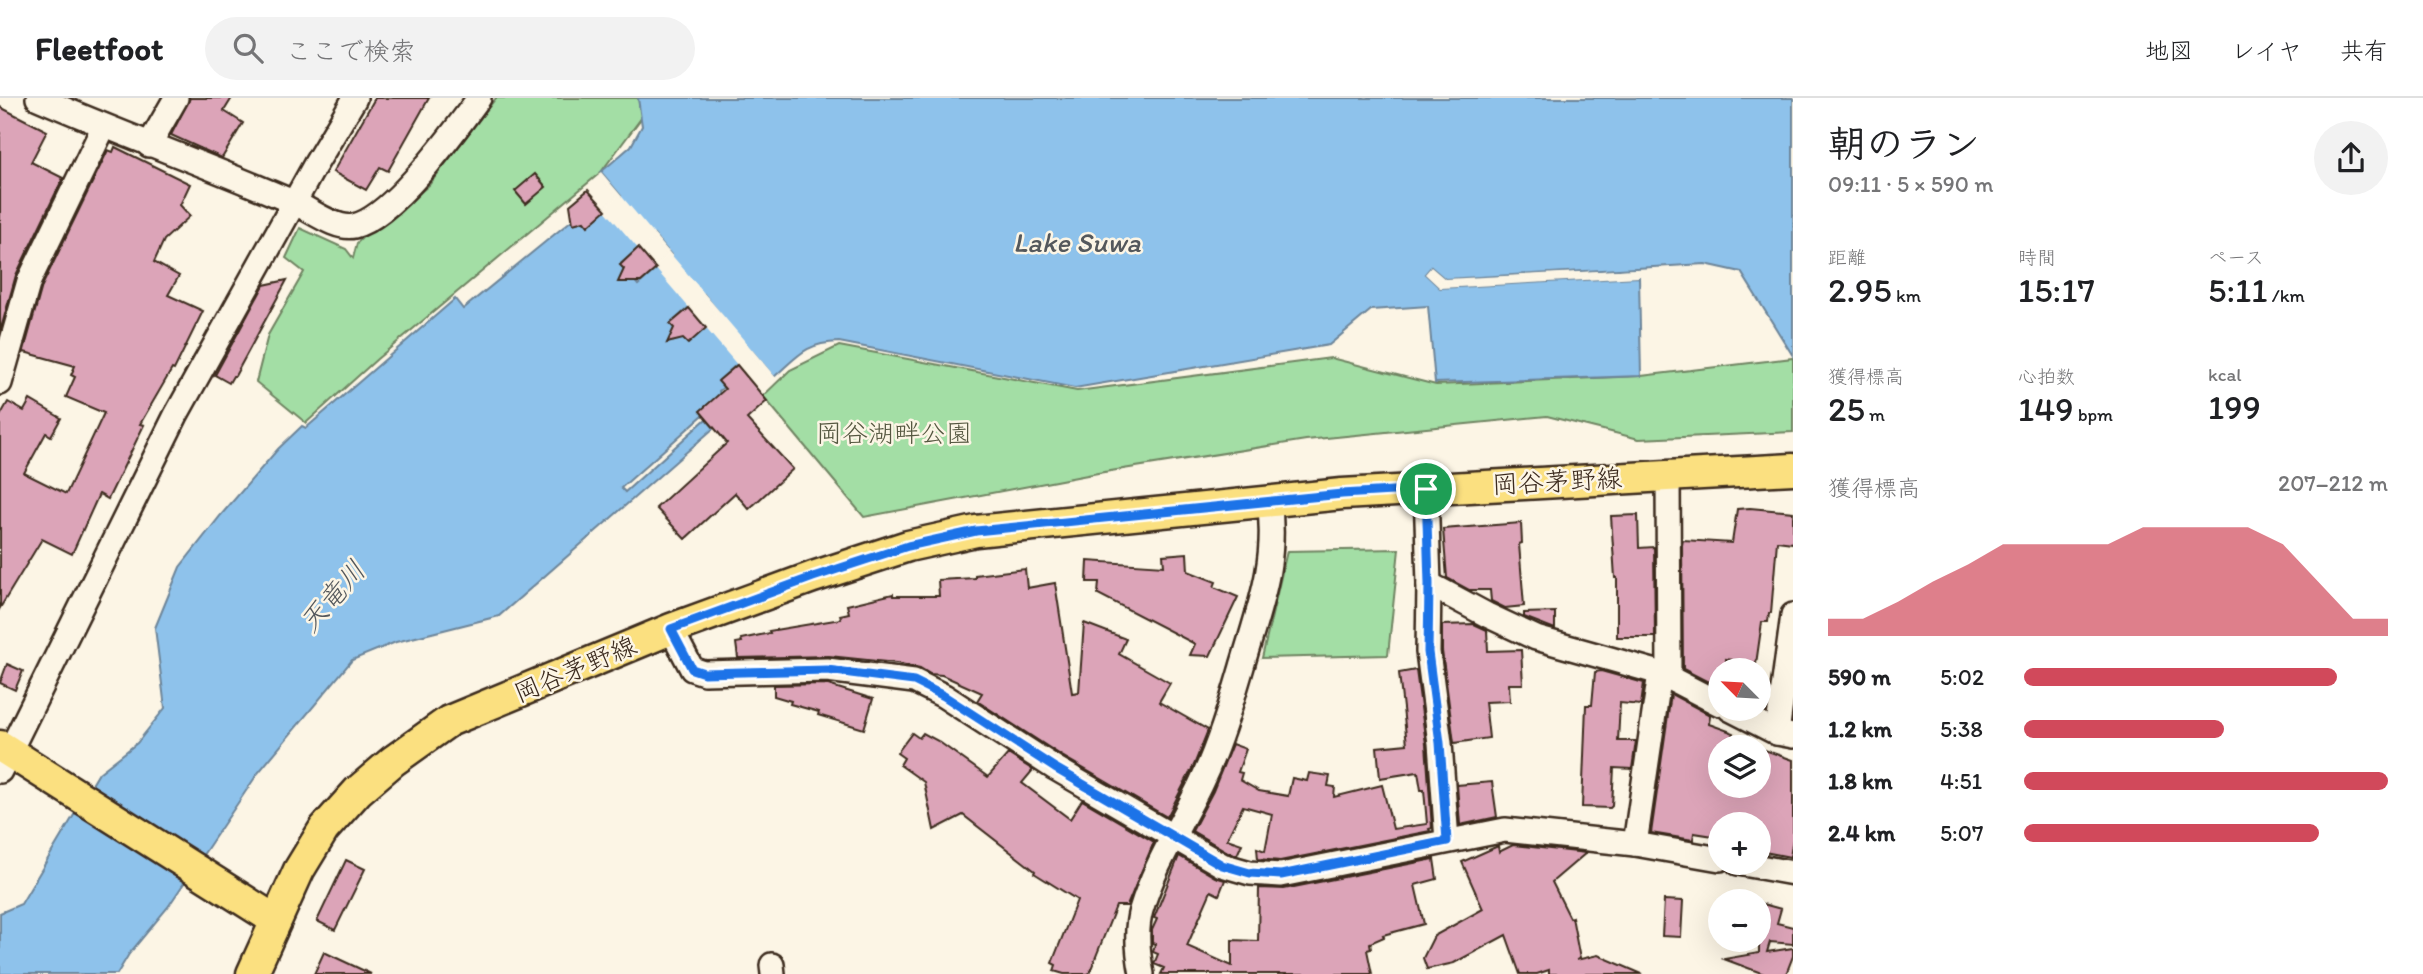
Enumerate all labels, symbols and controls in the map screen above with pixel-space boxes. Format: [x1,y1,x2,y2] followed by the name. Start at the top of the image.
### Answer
[205,17,695,80] search box
[35,29,163,68] text: Fleetfoot
[229,29,267,67] icon: search
[285,35,415,67] text: ここで検索
[2145,36,2193,65] text: 地図
[2231,36,2302,65] text: レイヤ
[2340,36,2388,65] text: 共有
[1828,121,1980,167] text: 朝のラン
[2314,121,2388,195] button: share
[1828,170,1994,198] text: 09:11 · 5 × 590 m
[1013,225,1141,259] water label: Lake Suwa
[1828,246,1866,269] text: 距離
[2018,246,2056,269] text: 時間
[2208,246,2264,269] text: ペース
[1828,269,1892,311] text: 2.95
[2018,269,2095,311] text: 15:17
[2208,269,2267,311] text: 5:11
[1892,284,1921,307] text: km
[2267,284,2305,307] text: /km
[2208,363,2242,386] text: kcal
[1828,365,1904,388] text: 獲得標高
[2018,365,2075,388] text: 心拍数
[2208,386,2261,428] text: 199
[1828,388,1865,430] text: 25
[2018,388,2074,430] text: 149
[1865,403,1885,426] text: m
[2074,403,2113,426] text: bpm
[816,417,972,449] park label: 岡谷湖畔公園
[1396,459,1456,519] pin
[1491,462,1623,500] street label: 岡谷茅野線
[2278,469,2388,497] text: 207–212 m
[1407,470,1445,508] icon: arrive
[1828,474,1920,502] text: 獲得標高
[292,553,372,639] water label: 天竜川
[509,629,641,709] street label: 岡谷茅野線
[1708,658,1771,721] north arrow
[1708,658,1771,952] map controls
[1828,663,1891,691] text: 590 m
[1940,663,1984,691] text: 5:02
[1828,715,1892,743] text: 1.2 km
[1940,715,1983,743] text: 5:38
[1708,735,1771,798] button: layers
[1828,767,1893,795] text: 1.8 km
[1940,767,1982,795] text: 4:51
[1708,812,1771,875] button: +
[1828,819,1895,847] text: 2.4 km
[1940,819,1983,847] text: 5:07
[1708,889,1771,952] button: −

